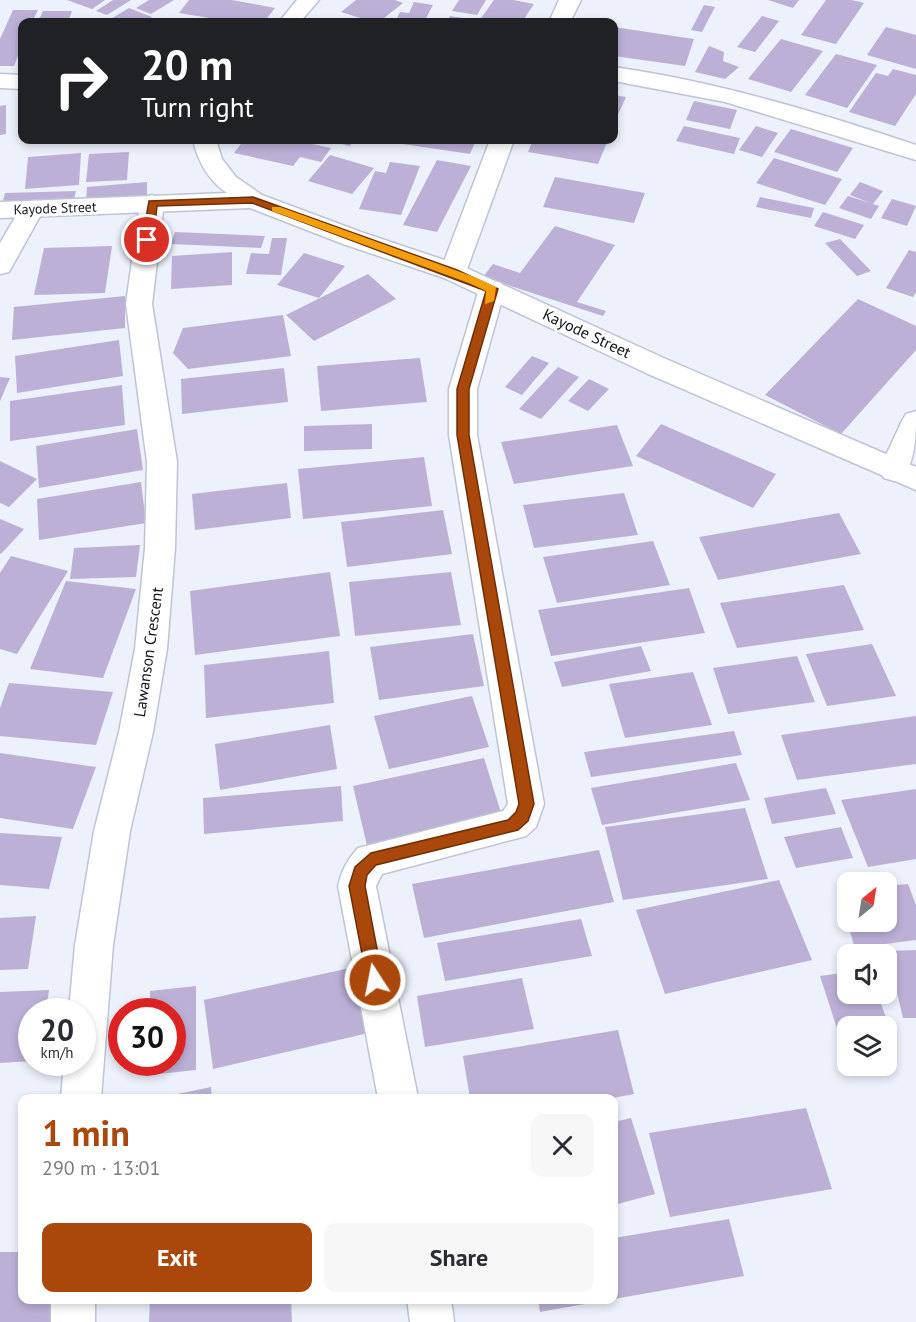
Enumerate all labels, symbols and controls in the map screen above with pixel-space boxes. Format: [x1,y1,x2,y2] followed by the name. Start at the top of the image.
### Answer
[141,37,233,92] text: 20 m
[42,42,120,120] icon: right
[141,90,254,124] text: Turn right
[13,198,97,218] street label: Kayode Street
[121,214,172,265] pin
[130,223,163,256] icon: arrive
[540,304,635,362] street label: Kayode Street
[129,585,167,718] street label: Lawanson Crescent
[837,872,897,932] north arrow
[837,872,897,1076] map controls
[837,944,897,1004] button: sound
[343,948,407,1012] position arrow
[108,998,186,1076] speed limit sign: 30
[40,1010,74,1049] text: 20
[837,1016,897,1076] button: layers
[41,1043,73,1062] text: km/h
[42,1109,130,1156] text: 1 min
[531,1114,594,1177] button: close
[42,1155,160,1181] text: 290 m · 13:01
[42,1223,312,1292] button: Exit
[324,1223,594,1292] button: Share

